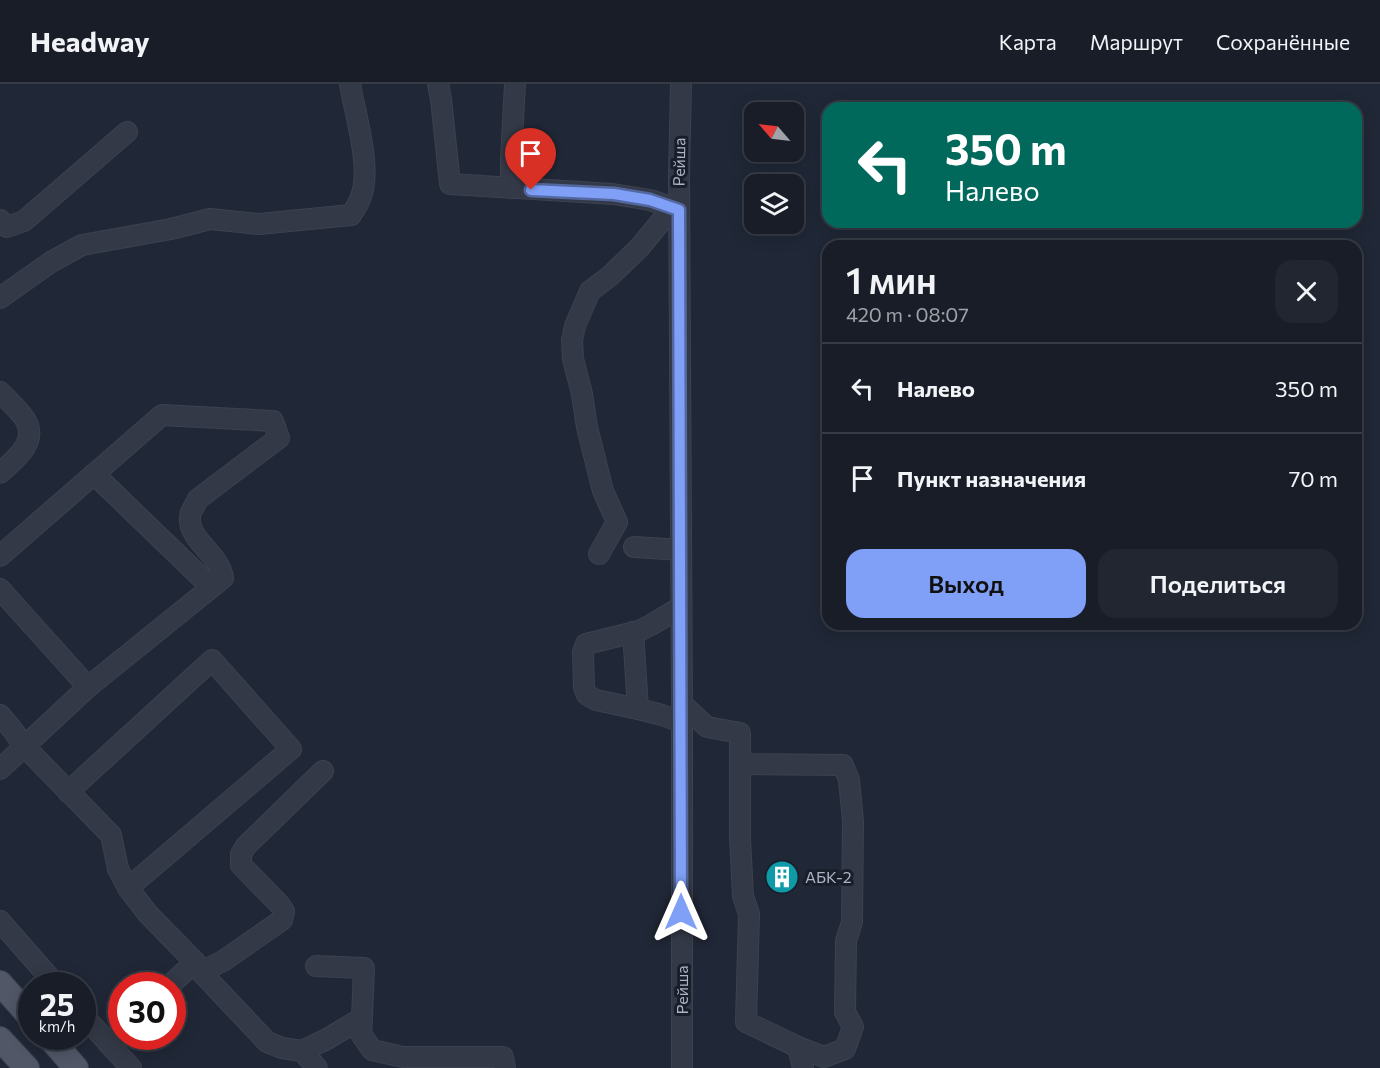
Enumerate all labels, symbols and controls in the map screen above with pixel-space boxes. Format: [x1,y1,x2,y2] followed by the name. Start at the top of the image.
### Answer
[30,24,150,58] text: Headway
[999,29,1057,54] text: Карта
[1090,29,1183,54] text: Маршрут
[1216,29,1350,54] text: Сохранённые
[744,102,804,162] north arrow
[744,102,804,234] map controls
[945,122,1067,174] text: 350 m
[846,126,924,204] icon: left
[505,128,556,190] pin
[514,137,547,170] icon: arrive
[669,137,688,187] street label: Рейша
[744,174,804,234] button: layers
[945,174,1040,207] text: Налево
[846,257,937,301] text: 1 мин
[1275,260,1338,323] button: close
[846,302,969,326] text: 420 m · 08:07
[846,372,879,405] icon: left
[897,375,975,402] text: Налево
[1275,375,1338,402] text: 350 m
[846,462,879,495] icon: arrive
[897,465,1086,492] text: Пункт назначения
[1289,465,1338,492] text: 70 m
[846,549,1086,618] button: Выход
[1098,549,1338,618] button: Поделиться
[764,859,800,895] building icon: АБК-2
[805,867,852,886] place label: АБК-2
[649,880,713,944] position arrow
[672,966,691,1014] street label: Рейша
[108,972,186,1050] speed limit sign: 30
[40,985,74,1022] text: 25
[39,1017,75,1035] text: km/h

